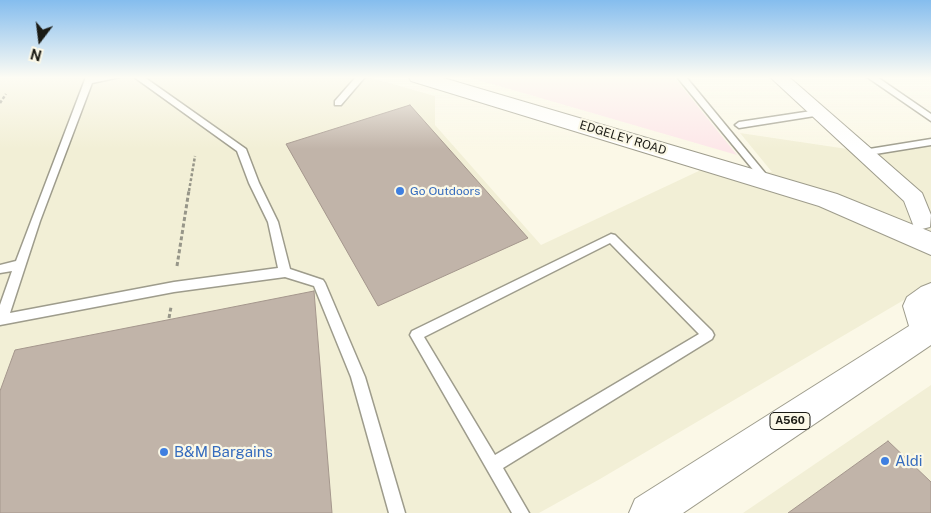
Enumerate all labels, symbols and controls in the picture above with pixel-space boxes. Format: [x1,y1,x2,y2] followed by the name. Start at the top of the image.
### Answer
[15,15,65,65] north arrow
[29,45,43,64] text: N
[578,118,668,158] street label: EDGELEY ROAD
[410,184,480,198] place label: Go Outdoors
[394,185,406,197] marker: Go Outdoors
[770,412,810,430] road number: A560
[174,443,273,461] place label: B&M Bargains
[158,446,170,458] marker: B&M Bargains
[895,452,923,470] place label: Aldi
[879,455,891,467] marker: Aldi

